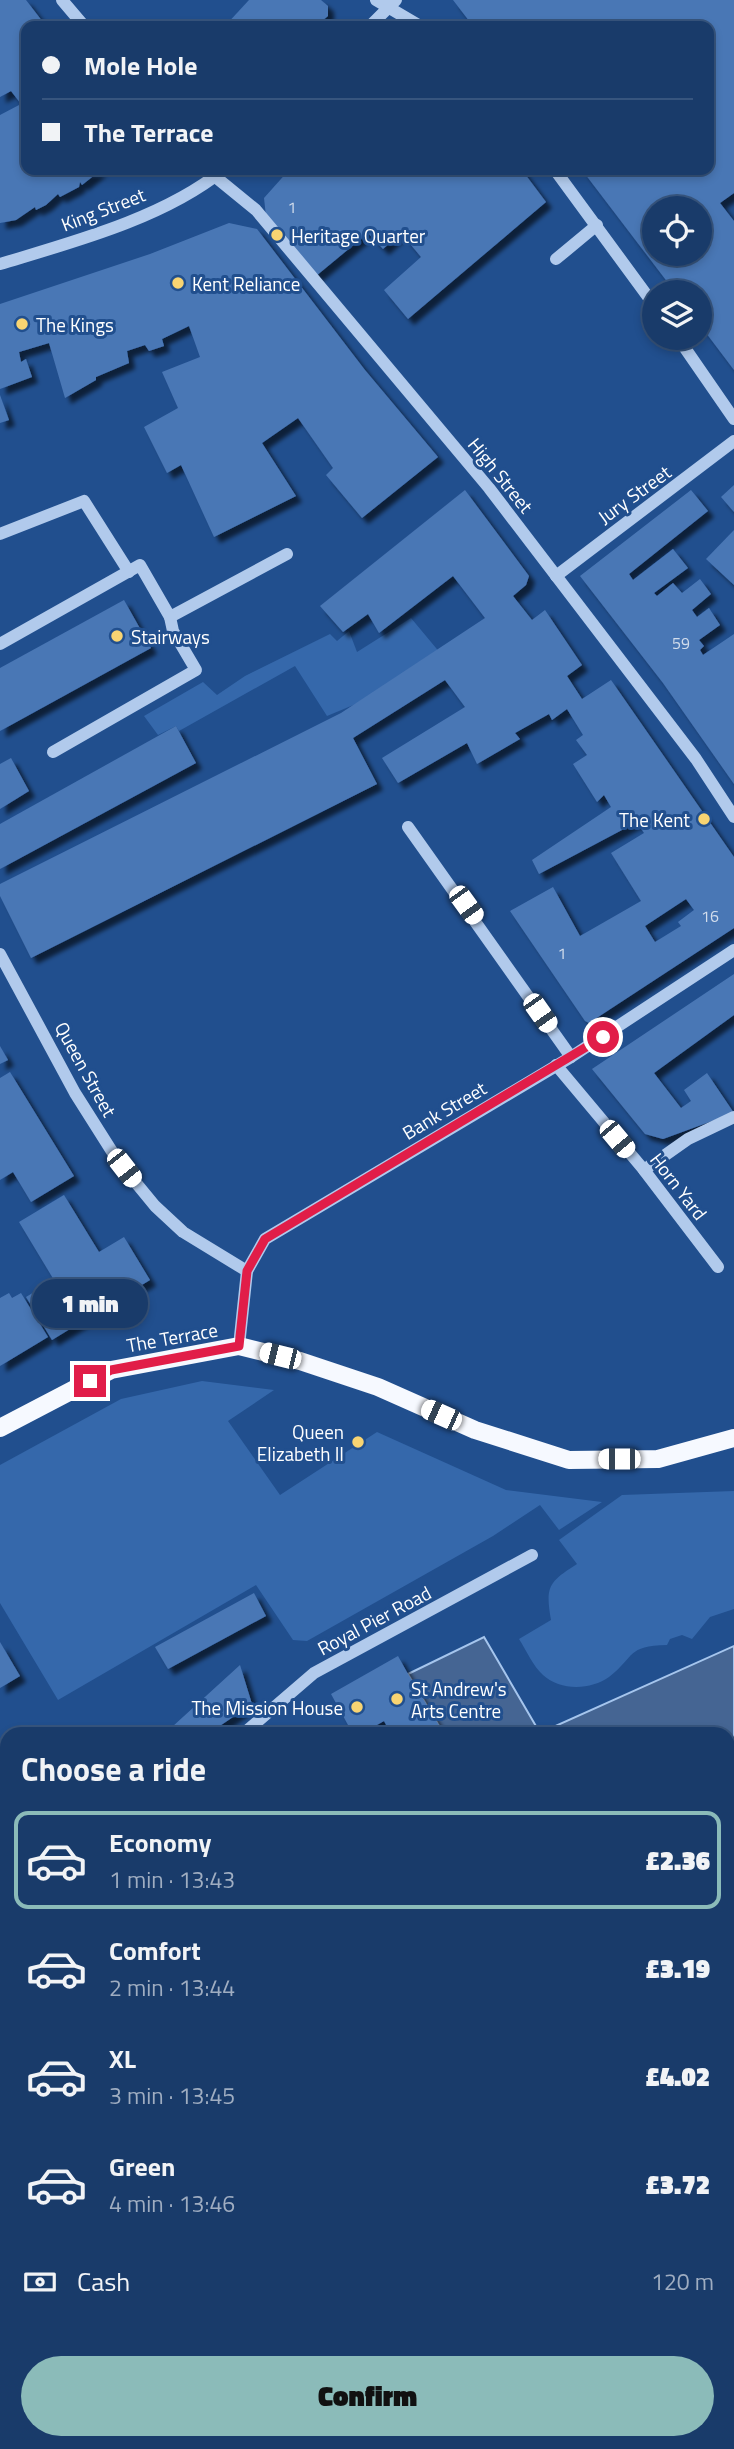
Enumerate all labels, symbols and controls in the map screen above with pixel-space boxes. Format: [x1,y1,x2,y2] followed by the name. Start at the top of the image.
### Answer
[84,46,198,85] text: Mole Hole
[84,113,214,152] text: The Terrace
[57,180,150,238] street label: King Street
[288,195,296,219] house number: 1
[642,196,712,350] map controls
[642,196,712,266] button: locate
[291,221,426,250] place label: Heritage Quarter
[269,227,285,243] marker: Heritage Quarter
[192,269,300,298] place label: Kent Reliance
[170,275,186,291] marker: Kent Reliance
[642,280,712,350] button: layers
[36,310,114,339] place label: The Kings
[14,316,30,332] marker: The Kings
[461,431,541,519] street label: High Street
[591,457,677,531] street label: Jury Street
[131,622,210,651] place label: Stairways
[109,628,125,644] marker: Stairways
[672,631,690,655] house number: 59
[619,805,690,834] place label: The Kent
[696,811,712,827] marker: The Kent
[446,882,487,928] car
[701,904,719,928] house number: 16
[558,941,566,965] house number: 1
[520,990,561,1036] car
[48,1016,124,1122] street label: Queen Street
[587,1021,619,1053] route start
[396,1073,492,1147] street label: Bank Street
[596,1116,639,1162] car
[103,1145,146,1191] car
[643,1146,715,1226] street label: Horn Yard
[32,1280,148,1328] callout: 1 min
[61,1286,119,1321] text: 1 min
[124,1315,220,1359] street label: The Terrace
[258,1341,303,1371] car
[74,1365,106,1397] route end
[418,1397,465,1433] car
[257,1417,344,1468] place label: Queen Elizabeth II
[350,1434,366,1450] marker: Queen Elizabeth II
[599,1449,641,1470] car
[312,1578,436,1662] street label: Royal Pier Road
[411,1674,507,1725] place label: St Andrew's Arts Centre
[389,1691,405,1707] marker: St Andrew's Arts Centre
[191,1693,343,1722] place label: The Mission House
[349,1699,365,1715] marker: The Mission House
[21,1745,206,1793] text: Choose a ride
[109,1823,211,1862] text: Economy
[25,1829,88,1892] icon: car
[645,1841,710,1880] text: £2.36
[109,1862,235,1897] text: 1 min · 13:43
[109,1931,201,1970] text: Comfort
[25,1937,88,2000] icon: car
[645,1949,710,1988] text: £3.19
[109,1970,235,2005] text: 2 min · 13:44
[109,2039,136,2078] text: XL
[25,2045,88,2108] icon: car
[645,2057,710,2096] text: £4.02
[109,2078,235,2113] text: 3 min · 13:45
[109,2147,175,2186] text: Green
[25,2153,88,2216] icon: car
[645,2165,710,2204] text: £3.72
[109,2186,235,2221] text: 4 min · 13:46
[77,2262,130,2301] text: Cash
[21,2263,59,2301] icon: cash
[651,2264,714,2299] text: 120 m
[21,2356,714,2436] button: Confirm

